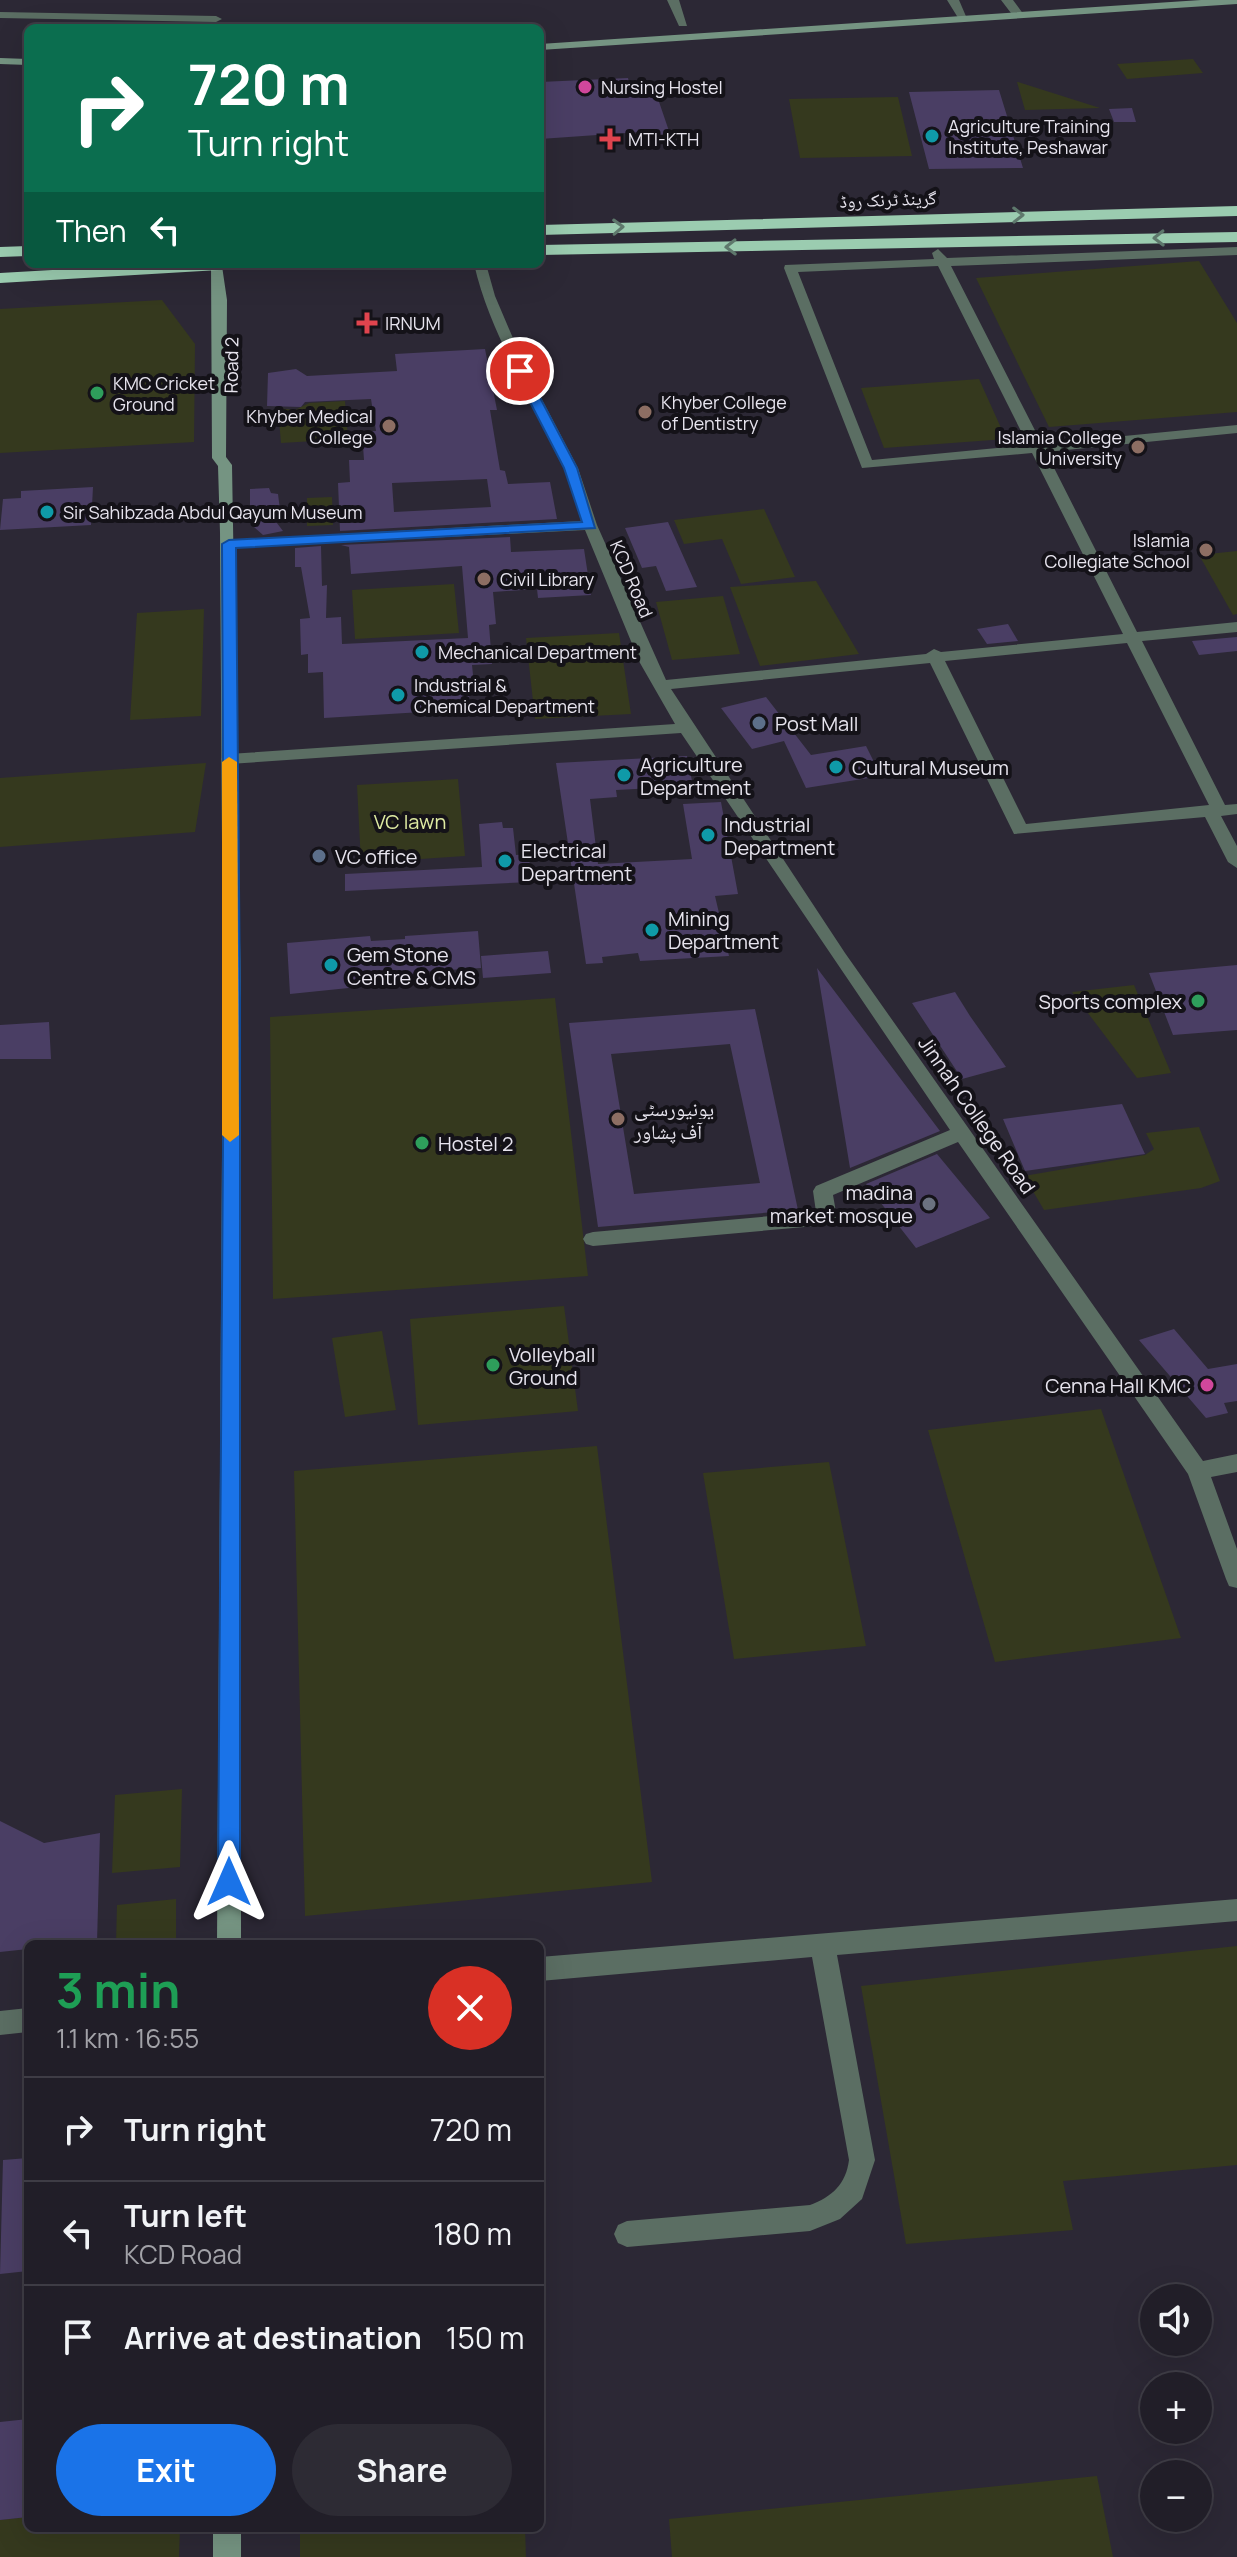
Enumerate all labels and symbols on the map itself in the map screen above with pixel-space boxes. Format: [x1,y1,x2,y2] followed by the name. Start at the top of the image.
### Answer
[601,75,723,99] place label: Nursing Hostel
[576,78,594,96] marker: Nursing Hostel
[948,114,1110,159] place label: Agriculture Training Institute, Peshawar
[628,127,699,151] place label: MTI-KTH
[923,127,941,145] marker: Agriculture Training Institute, Peshawar
[599,128,621,150] marker: MTI-KTH
[839,185,937,213] street label: گرینڈ ٹرنک روڈ
[1012,207,1025,224] one-way arrow
[612,219,625,236] one-way arrow
[1152,229,1165,247] one-way arrow
[724,238,737,256] one-way arrow
[385,311,441,335] place label: IRNUM
[356,312,378,334] marker: IRNUM
[219,337,243,393] street label: Road 2
[486,337,554,405] pin
[113,371,215,416] place label: KMC Cricket Ground
[88,384,106,402] marker: KMC Cricket Ground
[661,390,787,435] place label: Khyber College of Dentistry
[636,403,654,421] marker: Khyber College of Dentistry
[246,404,373,449] place label: Khyber Medical College
[380,417,398,435] marker: Khyber Medical College
[997,425,1122,470] place label: Islamia College University
[1129,438,1147,456] marker: Islamia College University
[63,500,362,524] place label: Sir Sahibzada Abdul Qayum Museum
[38,503,56,521] marker: Sir Sahibzada Abdul Qayum Museum
[1044,528,1190,573] place label: Islamia Collegiate School
[605,537,659,621] street label: KCD Road
[1197,541,1215,559] marker: Islamia Collegiate School
[500,567,595,591] place label: Civil Library
[475,570,493,588] marker: Civil Library
[438,640,637,664] place label: Mechanical Department
[413,643,431,661] marker: Mechanical Department
[414,673,595,718] place label: Industrial & Chemical Department
[389,686,407,704] marker: Industrial & Chemical Department
[775,710,859,737] place label: Post Mall
[750,714,768,732] marker: Post Mall
[640,751,751,801] place label: Agriculture Department
[852,754,1009,781] place label: Cultural Museum
[827,758,845,776] marker: Cultural Museum
[615,766,633,784] marker: Agriculture Department
[374,808,446,835] park label: VC lawn
[724,811,835,861] place label: Industrial Department
[699,826,717,844] marker: Industrial Department
[521,837,632,887] place label: Electrical Department
[335,843,418,870] place label: VC office
[310,847,328,865] marker: VC office
[496,852,514,870] marker: Electrical Department
[668,905,779,955] place label: Mining Department
[643,921,661,939] marker: Mining Department
[347,941,476,991] place label: Gem Stone Centre & CMS
[322,956,340,974] marker: Gem Stone Centre & CMS
[1038,988,1182,1015] place label: Sports complex
[1189,992,1207,1010] marker: Sports complex
[912,1031,1042,1199] street label: Jinnah College Road
[633,1095,714,1145] place label: یونیورسٹی آف پشاور
[609,1110,627,1128] marker: یونیورسٹی آف پشاور
[438,1130,513,1157] place label: Hostel 2
[413,1134,431,1152] marker: Hostel 2
[770,1179,913,1229] place label: madina market mosque
[920,1195,938,1213] marker: madina market mosque
[509,1341,595,1391] place label: Volleyball Ground
[484,1356,502,1374] marker: Volleyball Ground
[1045,1372,1191,1399] place label: Cenna Hall KMC
[1198,1376,1216,1394] marker: Cenna Hall KMC
[187,1840,271,1924] position arrow

